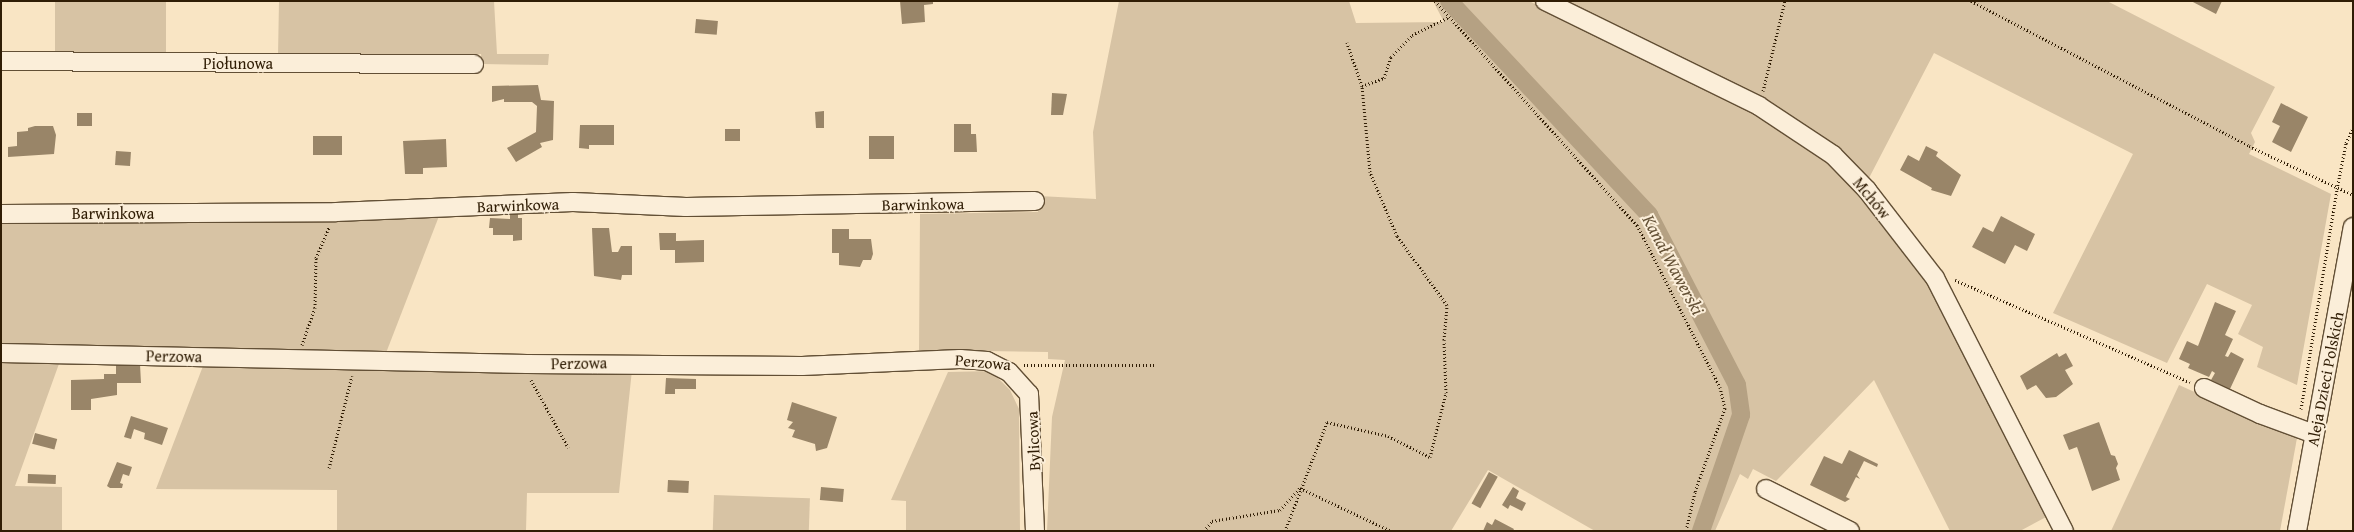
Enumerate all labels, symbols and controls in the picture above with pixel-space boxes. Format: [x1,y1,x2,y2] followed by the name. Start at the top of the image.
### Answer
[203,53,273,73] street label: Piołunowa
[1849,173,1895,223] street label: Mchów
[476,194,560,216] street label: Barwinkowa
[882,194,964,214] street label: Barwinkowa
[72,203,154,223] street label: Barwinkowa
[1638,211,1708,319] water label: Kanał Wawerski
[2303,310,2347,448] street label: Aleja Dzieci Polskich
[146,346,202,366] street label: Perzowa
[954,350,1012,374] street label: Perzowa
[551,353,607,373] street label: Perzowa
[1022,411,1044,471] street label: Bylicowa

